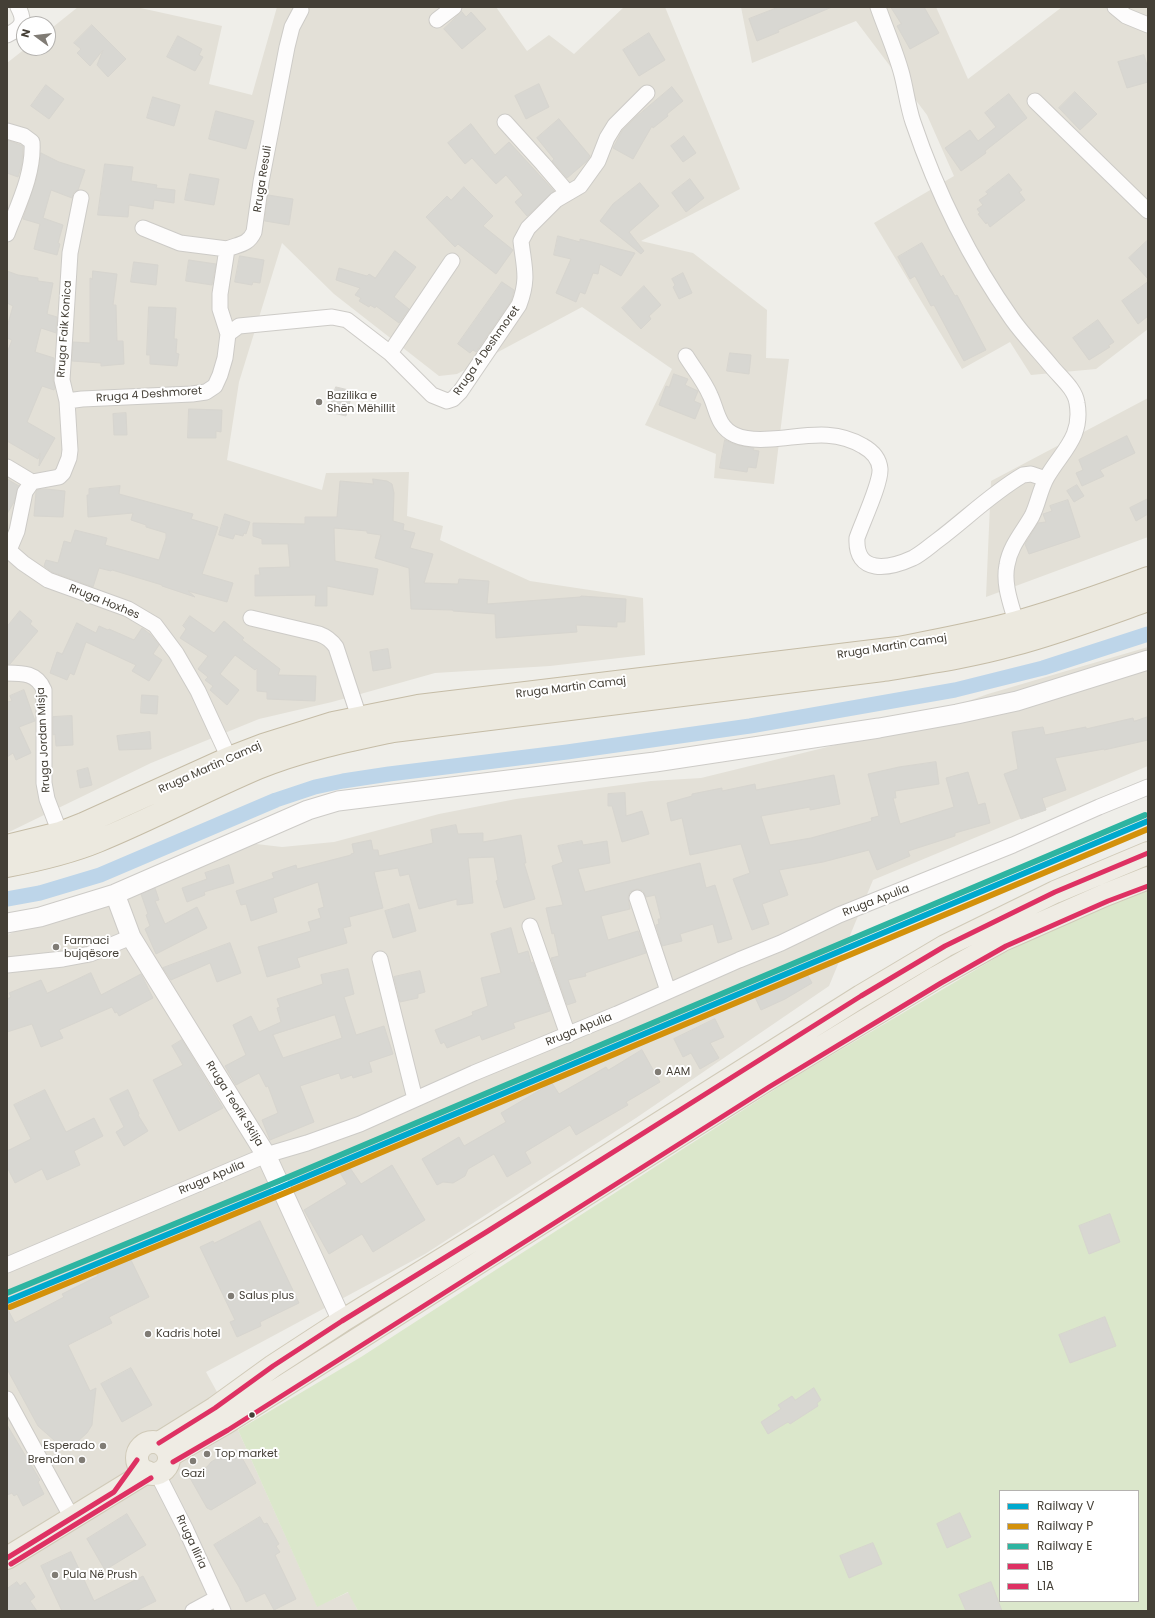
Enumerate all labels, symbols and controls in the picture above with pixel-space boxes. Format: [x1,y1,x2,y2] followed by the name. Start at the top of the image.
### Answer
[16,16,56,56] north arrow
[17,27,34,39] text: N
[251,145,275,213] street label: Rruga Resuli
[55,280,75,378] street label: Rruga Faik Konica
[451,304,523,398] street label: Rruga 4 Deshmoret
[96,385,202,405] street label: Rruga 4 Deshmoret
[327,389,395,415] place label: Bazilika e Shën Mëhillit
[314,397,324,407] marker: Bazilika e Shën Mëhillit
[67,582,141,622] street label: Rruga Hoxhes
[836,632,948,662] street label: Rruga Martin Camaj
[515,675,627,701] street label: Rruga Martin Camaj
[35,687,53,793] street label: Rruga Jordan Misja
[157,739,263,797] street label: Rruga Martin Camaj
[841,882,911,920] street label: Rruga Apulia
[64,934,119,960] place label: Farmaci bujqësore
[51,942,61,952] marker: Farmaci bujqësore
[544,1011,614,1049] street label: Rruga Apulia
[202,1059,266,1149] street label: Rruga Teofik Skilja
[666,1065,690,1079] place label: AAM
[653,1067,663,1077] marker: AAM
[177,1158,247,1198] street label: Rruga Apulia
[239,1289,294,1303] place label: Salus plus
[226,1291,236,1301] marker: Salus plus
[156,1327,221,1341] place label: Kadris hotel
[143,1329,153,1339] marker: Kadris hotel
[247,1410,257,1420] unlabelled marker
[43,1439,95,1453] place label: Esperado
[98,1441,108,1451] marker: Esperado
[215,1447,278,1461] place label: Top market
[202,1449,212,1459] marker: Top market
[28,1453,74,1467] place label: Brendon
[77,1455,87,1465] marker: Brendon
[188,1456,198,1466] marker: Gazi
[181,1467,205,1481] place label: Gazi
[999,1490,1139,1602] legend
[1037,1497,1094,1514] text: Railway V
[173,1513,209,1571] street label: Rruga Iliria
[1037,1517,1093,1534] text: Railway P
[1037,1537,1092,1554] text: Railway E
[1037,1557,1053,1574] text: L1B
[63,1568,137,1582] place label: Pula Në Prush
[50,1570,60,1580] marker: Pula Në Prush
[1037,1577,1054,1594] text: L1A

